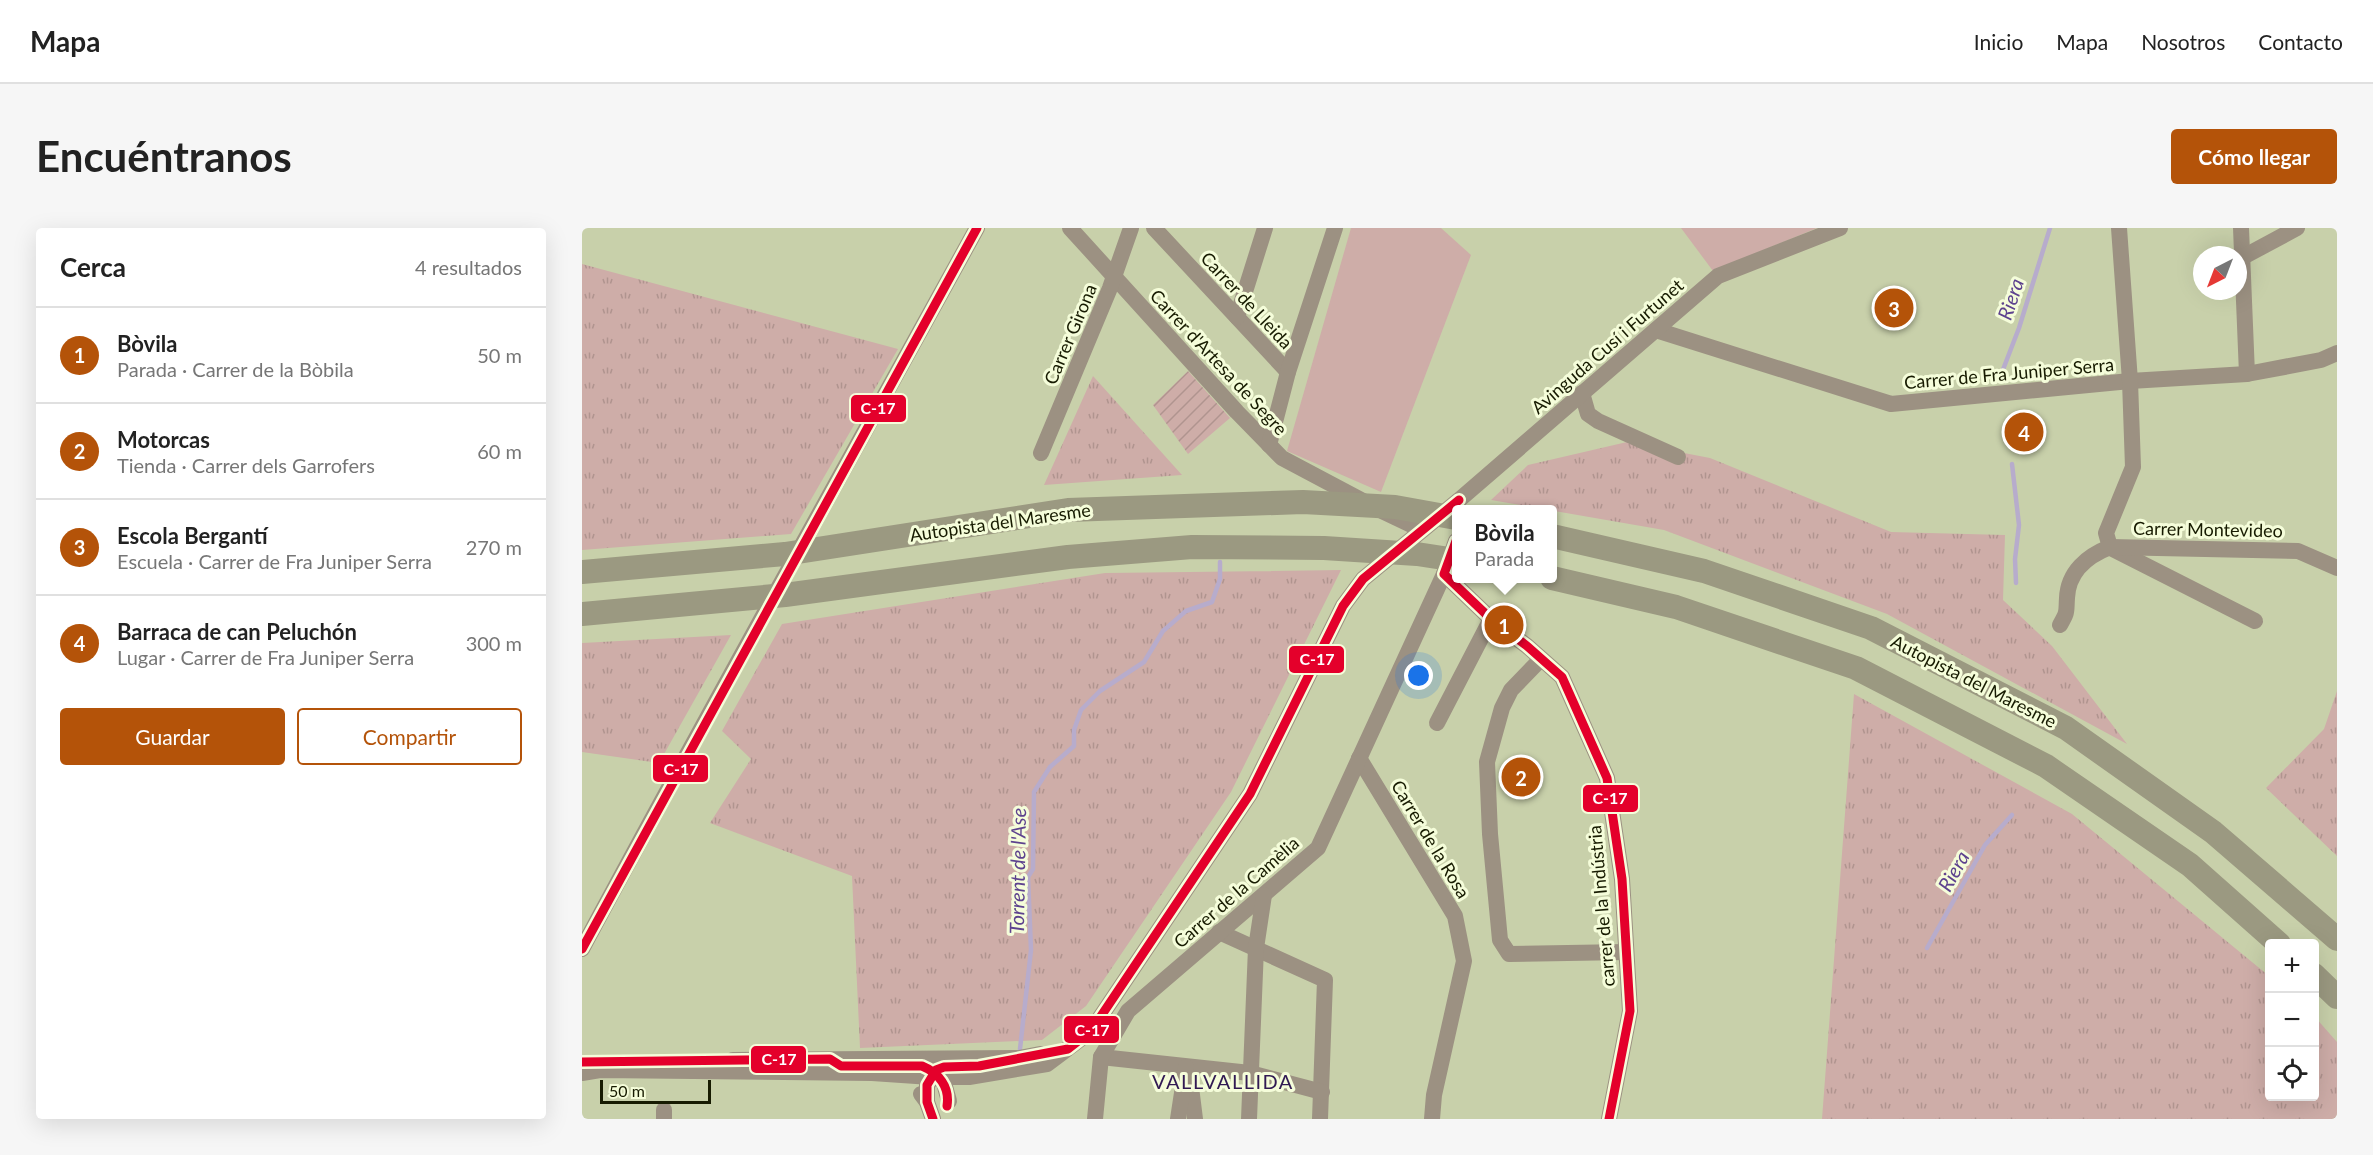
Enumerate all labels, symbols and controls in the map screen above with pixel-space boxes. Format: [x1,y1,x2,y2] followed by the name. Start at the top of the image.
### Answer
[30,24,100,58] text: Mapa
[1974,29,2023,54] text: Inicio
[2056,29,2108,54] text: Mapa
[2141,29,2225,54] text: Nosotros
[2258,29,2343,54] text: Contacto
[2171,129,2337,184] button: Cómo llegar
[36,131,292,181] text: Encuéntranos
[2193,246,2247,300] north arrow
[1196,247,1298,353] street label: Carrer de Lleida
[60,251,126,283] text: Cerca
[415,255,522,279] text: 4 resultados
[1526,274,1688,418] street label: Avinguda Cusí i Furtunet
[1992,275,2028,323] water label: Riera
[1039,281,1101,387] street label: Carrer Girona
[1146,285,1292,439] street label: Carrer d'Artesa de Segre
[1874,286,1914,331] pin: 3
[117,330,177,357] text: Bòvila
[74,343,85,367] text: 1
[477,343,522,367] text: 50 m
[1903,353,2115,393] street label: Carrer de Fra Juniper Serra
[117,357,354,381] text: Parada · Carrer de la Bòbila
[850,394,907,423] line badge: C-17
[860,398,896,417] text: C-17
[2004,410,2044,454] pin: 4
[117,426,210,453] text: Motorcas
[74,439,85,463] text: 2
[477,439,522,463] text: 60 m
[117,453,375,477] text: Tienda · Carrer dels Garrofers
[908,498,1092,546] street label: Autopista del Maresme
[1452,505,1557,583] popup
[2133,517,2283,541] street label: Carrer Montevideo
[1474,519,1535,546] text: Bòvila
[117,522,268,549] text: Escola Bergantí
[74,535,85,559] text: 3
[466,535,522,559] text: 270 m
[1474,546,1534,570] text: Parada
[117,549,432,573] text: Escuela · Carrer de Fra Juniper Serra
[1484,602,1524,648] pin: 1
[117,618,357,645] text: Barraca de can Peluchón
[1888,630,2060,732] street label: Autopista del Maresme
[74,631,85,655] text: 4
[466,631,522,655] text: 300 m
[117,645,414,669] text: Lugar · Carrer de Fra Juniper Serra
[1288,645,1345,674] line badge: C-17
[1299,649,1335,668] text: C-17
[1404,661,1433,690] your location
[60,708,285,765] button: Guardar
[297,708,522,765] button: Compartir
[652,754,709,783] line badge: C-17
[1502,754,1540,800] pin: 2
[663,759,699,778] text: C-17
[1387,776,1475,902] street label: Carrer de la Rosa
[1582,784,1639,813] line badge: C-17
[1592,788,1628,807] text: C-17
[1004,808,1030,934] water label: Torrent de l'Ase
[1583,825,1619,987] street label: carrer de la Indústria
[1169,832,1303,952] street label: Carrer de la Camèlia
[1932,847,1974,895] water label: Riera
[2265,939,2319,1101] map controls
[2265,939,2319,993] button: +
[2265,993,2319,1047] button: −
[1063,1015,1120,1044] line badge: C-17
[1074,1020,1110,1039] text: C-17
[750,1045,807,1074] line badge: C-17
[2265,1047,2319,1101] button: locate
[761,1049,797,1068] text: C-17
[1152,1069,1294,1093] district label: VALLVALLIDA
[600,1077,711,1104] scale bar
[609,1081,645,1100] text: 50 m

